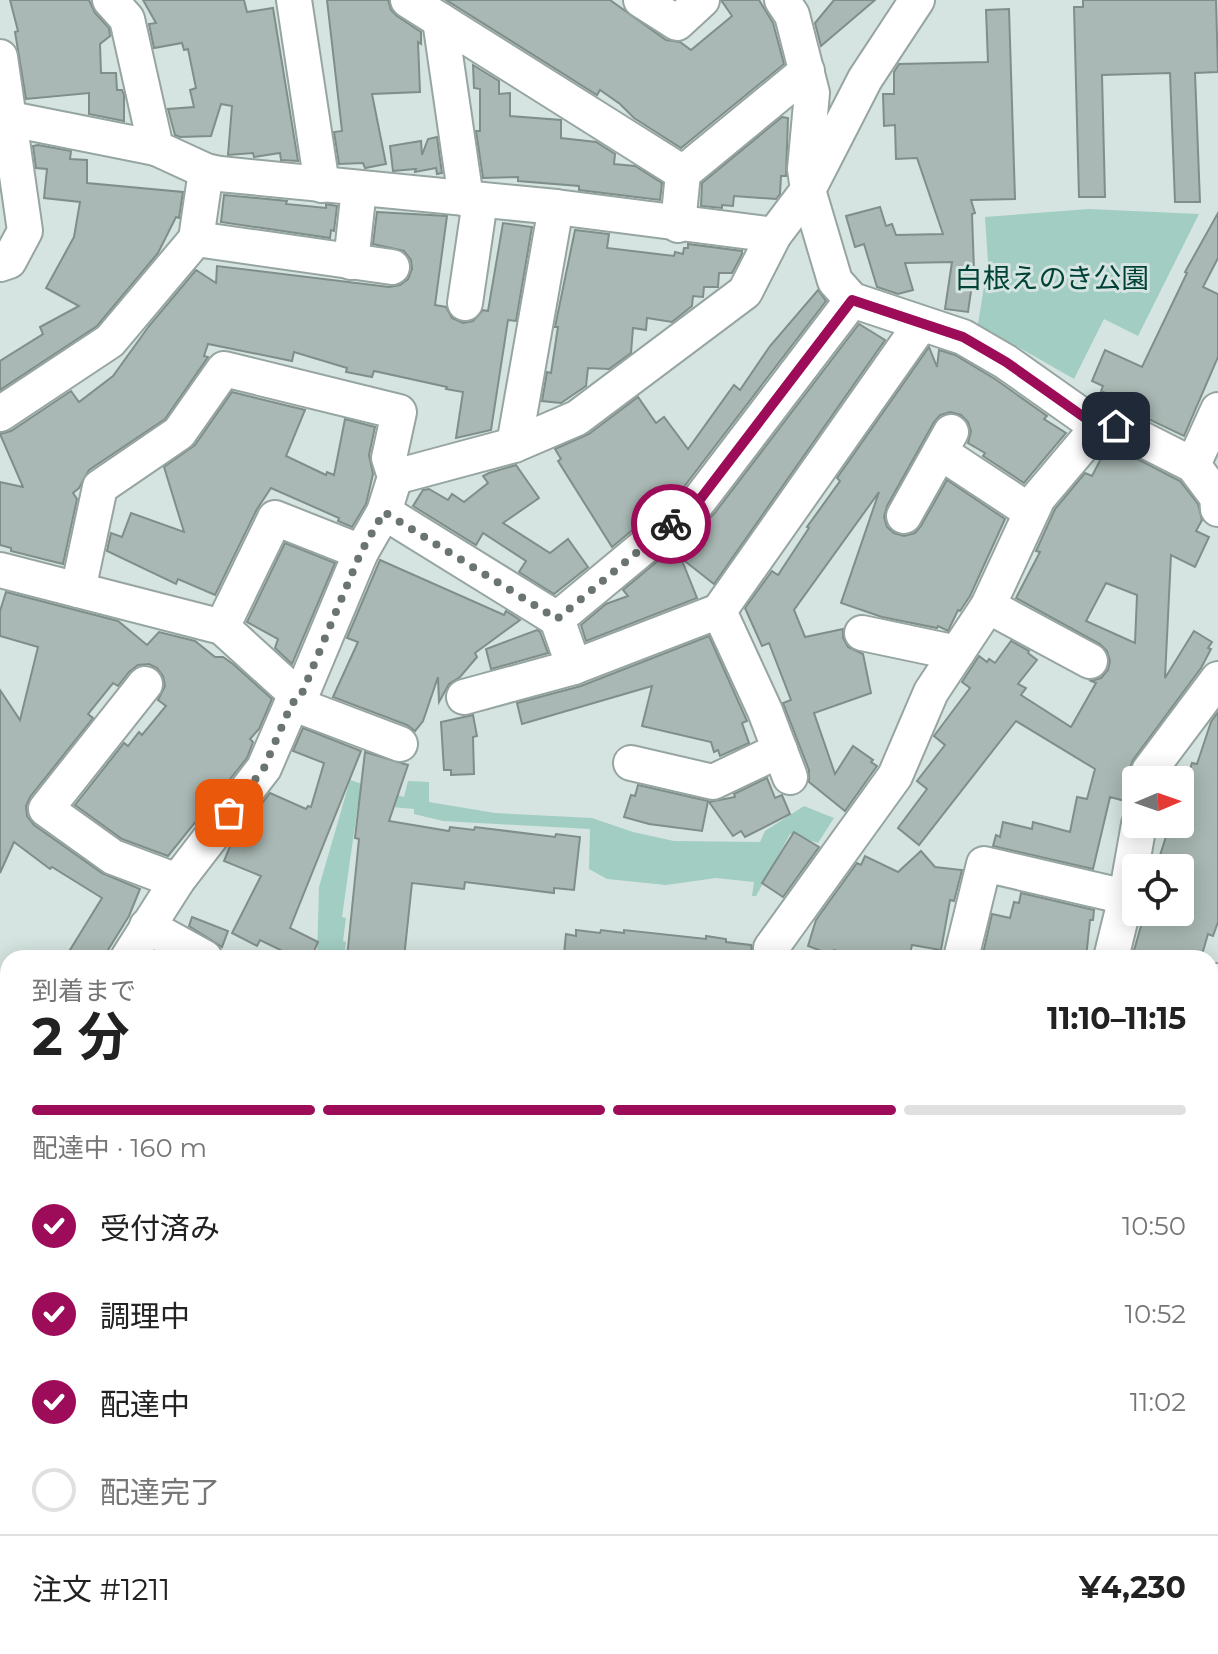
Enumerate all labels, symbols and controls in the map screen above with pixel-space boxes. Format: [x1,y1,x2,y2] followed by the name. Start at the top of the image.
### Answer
[954,261,1150,295] park label: 白根えのき公園
[1082,392,1150,460] pin
[1094,404,1138,448] icon: home
[631,484,711,564] courier
[649,502,693,546] icon: bike
[1122,766,1194,838] north arrow
[1122,766,1194,926] map controls
[195,779,263,847] pin
[207,791,251,835] icon: bag
[1122,854,1194,926] button: locate
[32,975,136,1007] text: 到着まで
[1047,1000,1186,1037] text: 11:10–11:15
[32,1005,129,1068] text: 2 分
[32,1132,207,1164] text: 配達中 · 160 m
[32,1204,76,1248] icon: check
[100,1210,220,1247] text: 受付済み
[1122,1210,1186,1242] text: 10:50
[32,1292,76,1336] icon: check
[100,1298,190,1335] text: 調理中
[1125,1298,1186,1330] text: 10:52
[32,1380,76,1424] icon: check
[100,1386,190,1423] text: 配達中
[1130,1386,1186,1418] text: 11:02
[100,1474,220,1511] text: 配達完了
[1079,1569,1186,1606] text: ¥4,230
[32,1571,170,1608] text: 注文 #1211

